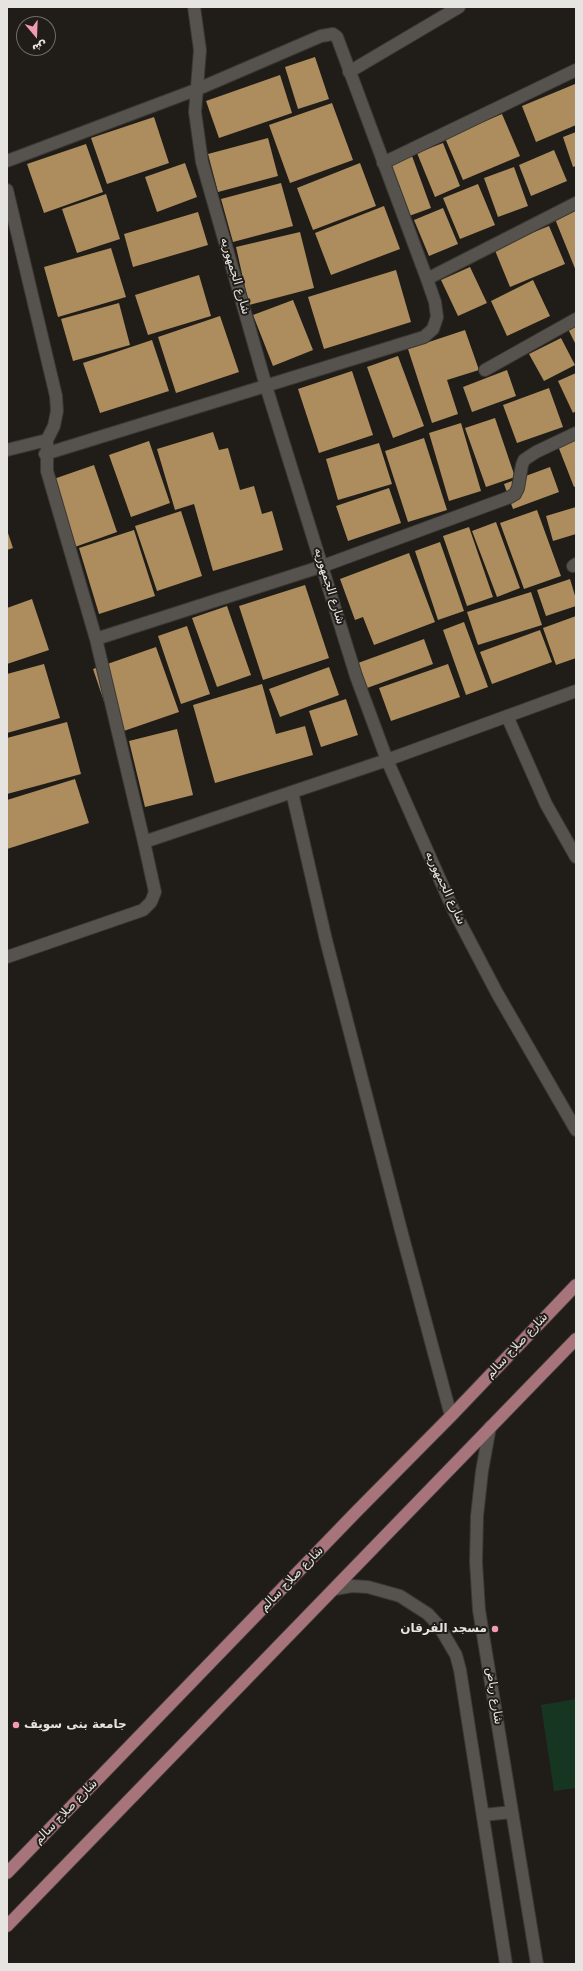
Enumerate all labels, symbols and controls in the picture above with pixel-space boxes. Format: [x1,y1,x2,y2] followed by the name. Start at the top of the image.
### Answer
[16,16,56,56] north arrow
[30,38,49,55] text: ش
[217,236,253,316] street label: شارع الجمهوريه
[310,546,348,626] street label: شارع الجمهوريه
[422,849,468,927] street label: شارع الجمهوريه
[483,1310,551,1382] street label: شارع صلاح سالم
[257,1544,327,1614] street label: شارع صلاح سالم
[400,1622,487,1636] place label: مسجد الفرقان
[490,1624,500,1634] marker: مسجد الفرقان
[482,1666,506,1726] street label: شارع رياض
[24,1718,127,1732] place label: جامعة بنى سويف
[11,1720,21,1730] marker: جامعة بنى سويف
[31,1777,101,1847] street label: شارع صلاح سالم

